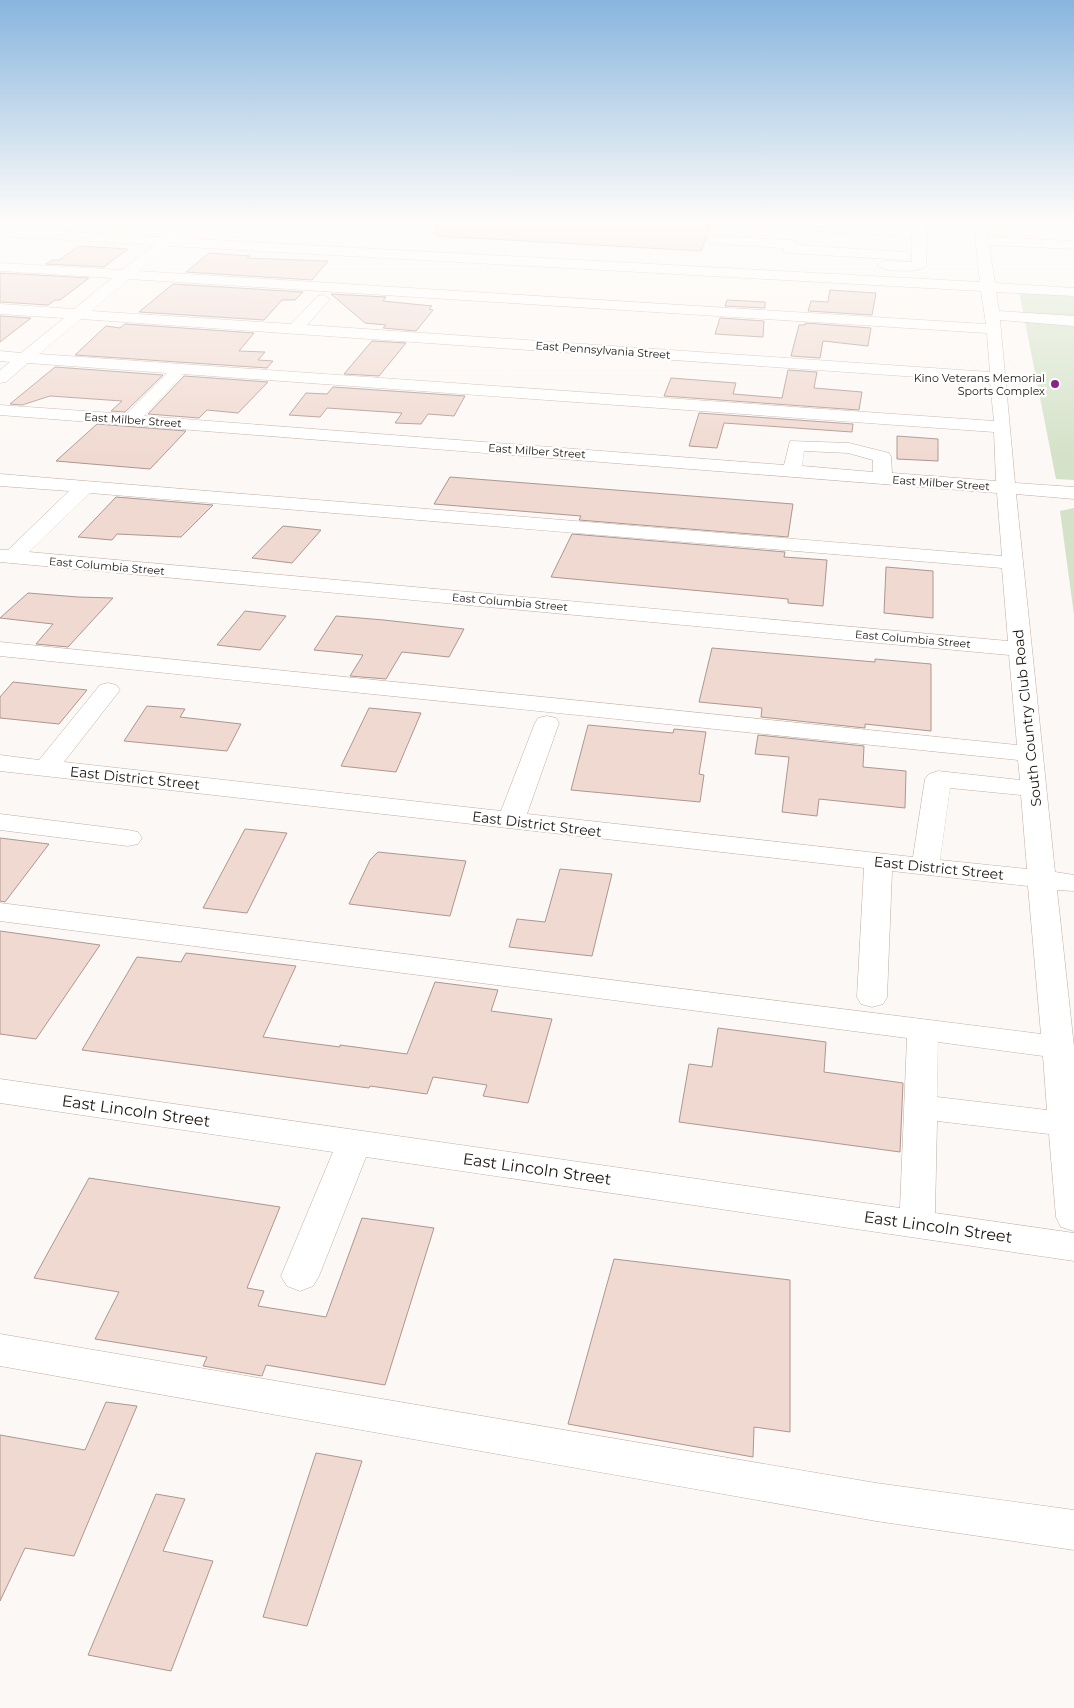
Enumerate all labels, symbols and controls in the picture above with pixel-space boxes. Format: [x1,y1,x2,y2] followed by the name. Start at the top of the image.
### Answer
[535,338,672,362] street label: East Pennsylvania Street
[914,371,1045,398] place label: Kino Veterans Memorial Sports Complex
[1049,378,1061,390] marker: Kino Veterans Memorial Sports Complex
[84,410,183,430] street label: East Milber Street
[488,441,587,461] street label: East Milber Street
[892,473,991,493] street label: East Milber Street
[49,554,166,578] street label: East Columbia Street
[452,590,569,614] street label: East Columbia Street
[855,627,972,651] street label: East Columbia Street
[1009,628,1045,808] street label: South Country Club Road
[69,762,201,794] street label: East District Street
[471,807,603,841] street label: East District Street
[873,852,1005,884] street label: East District Street
[61,1091,212,1131] street label: East Lincoln Street
[462,1149,613,1189] street label: East Lincoln Street
[863,1207,1014,1247] street label: East Lincoln Street

